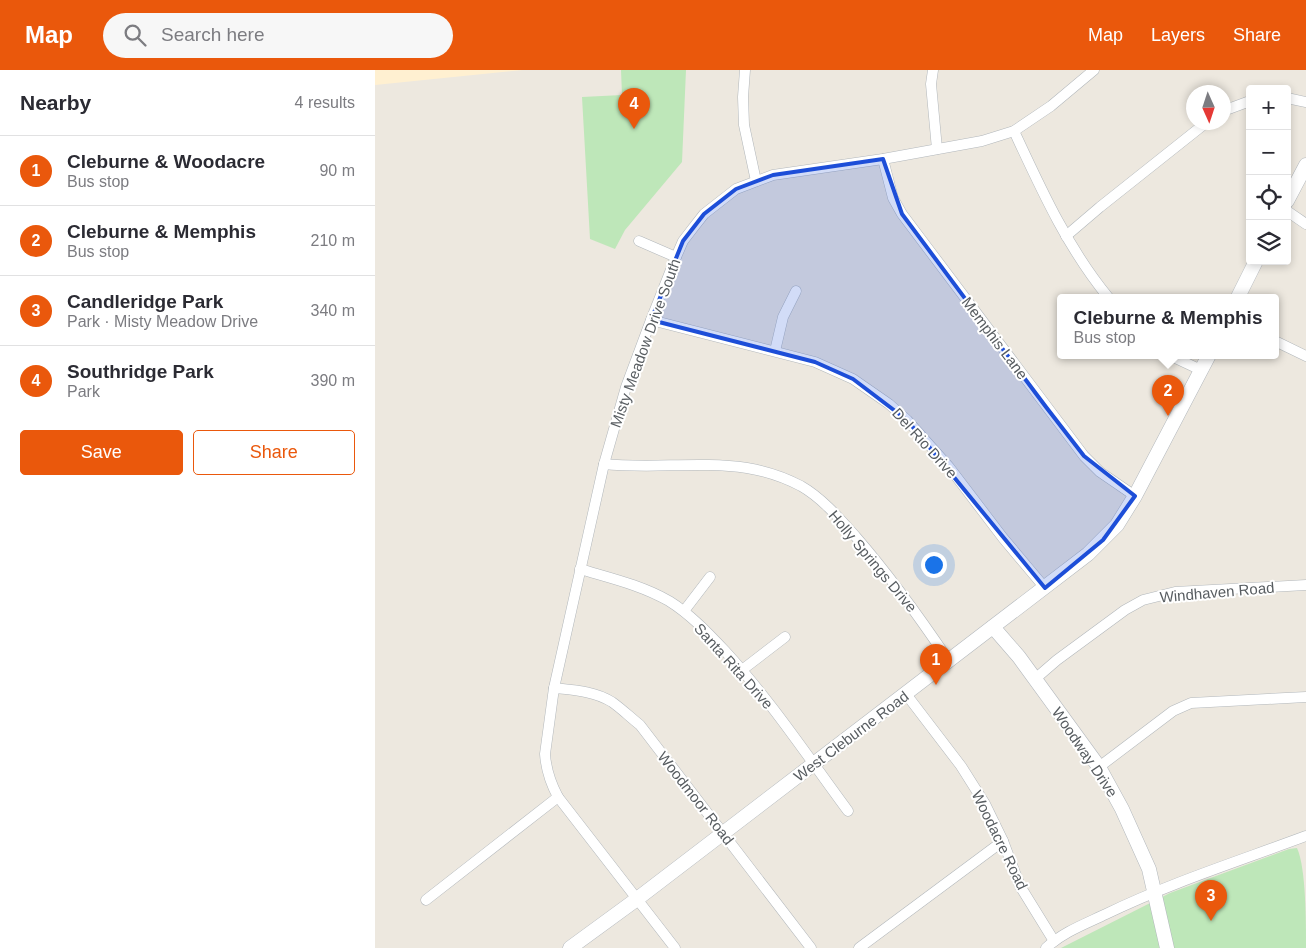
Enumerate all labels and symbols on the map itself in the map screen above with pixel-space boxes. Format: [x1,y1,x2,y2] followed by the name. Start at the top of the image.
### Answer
[1186,85,1231,130] north arrow
[618,88,650,129] pin: 4
[607,256,683,430] street label: Misty Meadow Drive South
[959,294,1031,382] street label: Memphis Lane
[1152,375,1184,416] pin: 2
[889,404,961,482] street label: Del Rio Drive
[825,507,921,615] street label: Holly Springs Drive
[921,552,947,578] your location
[1159,579,1275,605] street label: Windhaven Road
[691,620,777,712] street label: Santa Rita Drive
[920,644,952,685] pin: 1
[790,687,912,785] street label: West Cleburne Road
[1049,704,1121,800] street label: Woodway Drive
[654,748,738,848] street label: Woodmoor Road
[969,788,1031,892] street label: Woodacre Road
[1195,880,1227,921] pin: 3

